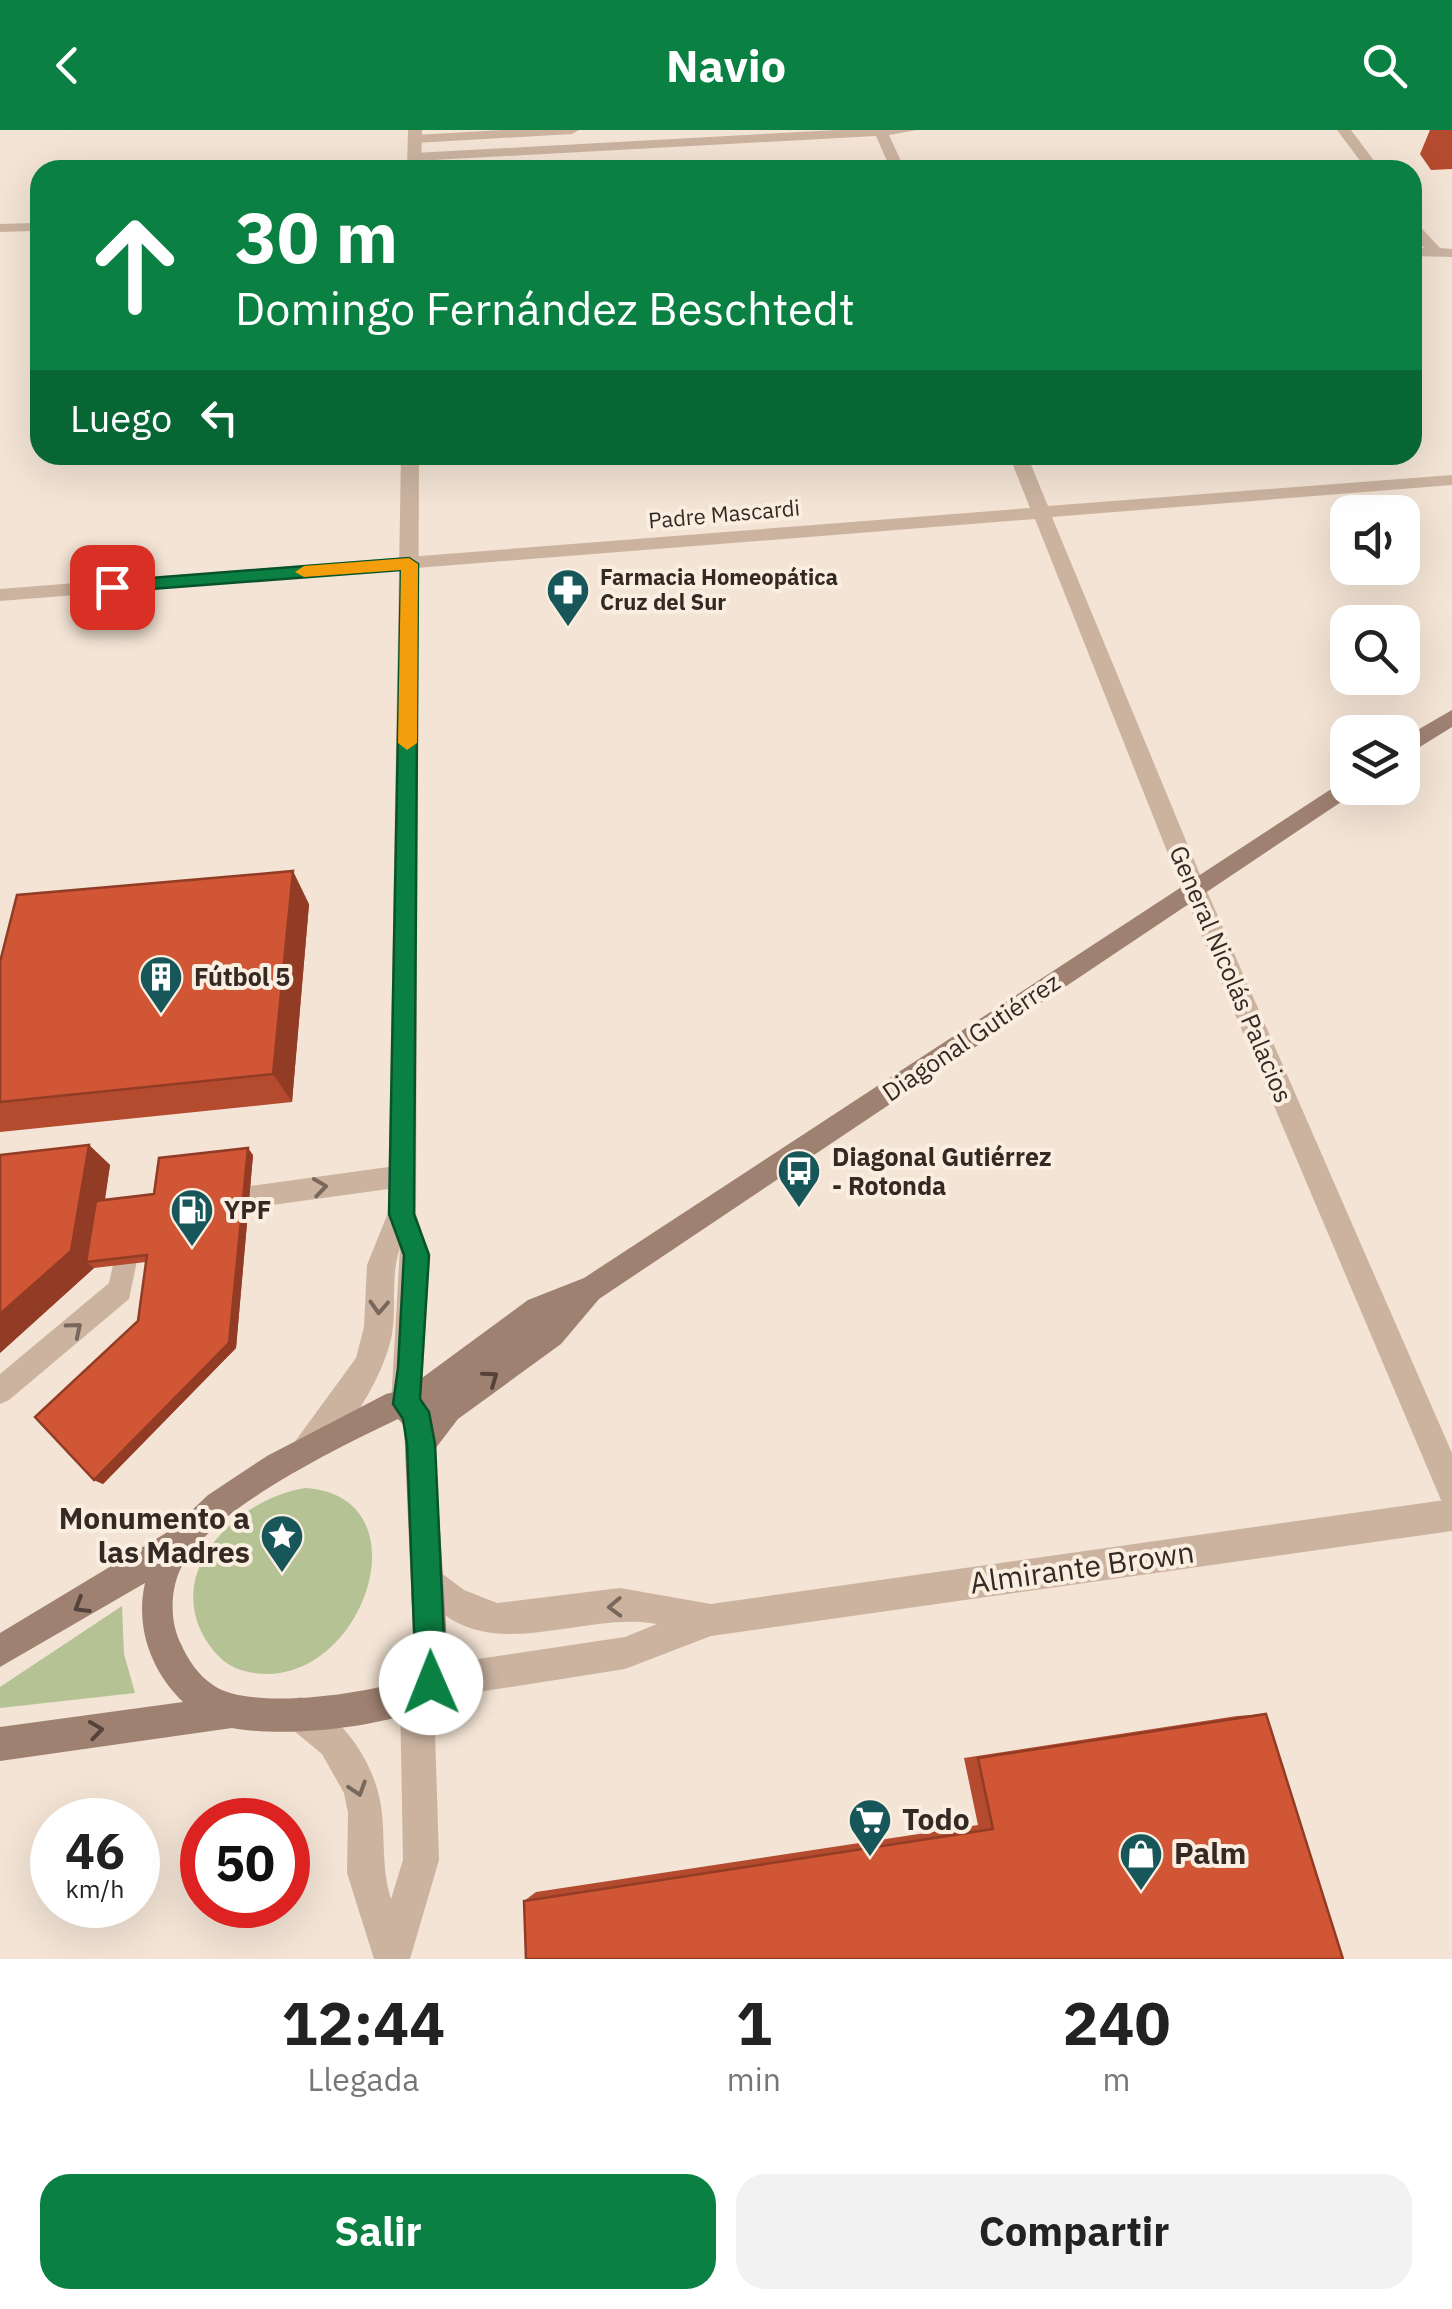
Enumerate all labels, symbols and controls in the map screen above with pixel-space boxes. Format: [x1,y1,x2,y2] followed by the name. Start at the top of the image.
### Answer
[666,36,786,94] text: Navio
[40,38,95,93] icon: back
[1357,38,1412,93] icon: search
[235,191,398,282] text: 30 m
[70,200,200,330] icon: ahead
[235,279,855,337] text: Domingo Fernández Beschtedt
[192,390,247,445] icon: left
[70,393,172,442] text: Luego
[647,492,801,535] street label: Padre Mascardi
[1330,495,1420,805] map controls
[1330,495,1420,585] button: sound
[70,545,155,630] pin
[85,560,140,615] icon: arrive
[600,562,838,616] place label: Farmacia Homeopática Cruz del Sur
[545,567,591,628] pharmacy icon: Farmacia Homeopática Cruz del Sur
[1330,605,1420,695] button: search
[1330,715,1420,805] button: layers
[1162,840,1301,1107] street label: General Nicolás Palacios
[138,954,184,1015] building icon: Fútbol 5
[194,960,290,993] place label: Fútbol 5
[876,965,1066,1108] street label: Diagonal Gutiérrez
[832,1140,1052,1202] place label: Diagonal Gutiérrez - Rotonda
[776,1148,822,1209] bus stop icon: Diagonal Gutiérrez - Rotonda
[312,1178,329,1199] one-way arrow
[169,1187,215,1248] fuel station icon: YPF
[224,1193,271,1226] place label: YPF
[369,1300,390,1316] one-way arrow
[63,1322,81,1340] one-way arrow
[480,1372,498,1389] one-way arrow
[59,1498,250,1571] place label: Monumento a las Madres
[259,1513,305,1574] place icon: Monumento a las Madres
[967,1531,1196,1602] street label: Almirante Brown
[74,1594,92,1613] one-way arrow
[607,1596,623,1617] one-way arrow
[379,1631,483,1735] position arrow
[88,1721,105,1742] one-way arrow
[347,1780,367,1797] one-way arrow
[847,1797,893,1858] supermarket icon: Todo
[180,1798,310,1928] speed limit sign: 50
[902,1799,970,1838] place label: Todo
[65,1818,125,1883] text: 46
[1118,1831,1164,1892] shop icon: Palm
[1174,1833,1246,1872] place label: Palm
[66,1872,124,1905] text: km/h
[282,1983,445,2062] text: 12:44
[736,1983,772,2062] text: 1
[1062,1983,1170,2062] text: 240
[308,2058,419,2100] text: Llegada
[727,2058,781,2100] text: min
[1103,2058,1130,2100] text: m
[40,2174,716,2289] button: Salir
[736,2174,1412,2289] button: Compartir

